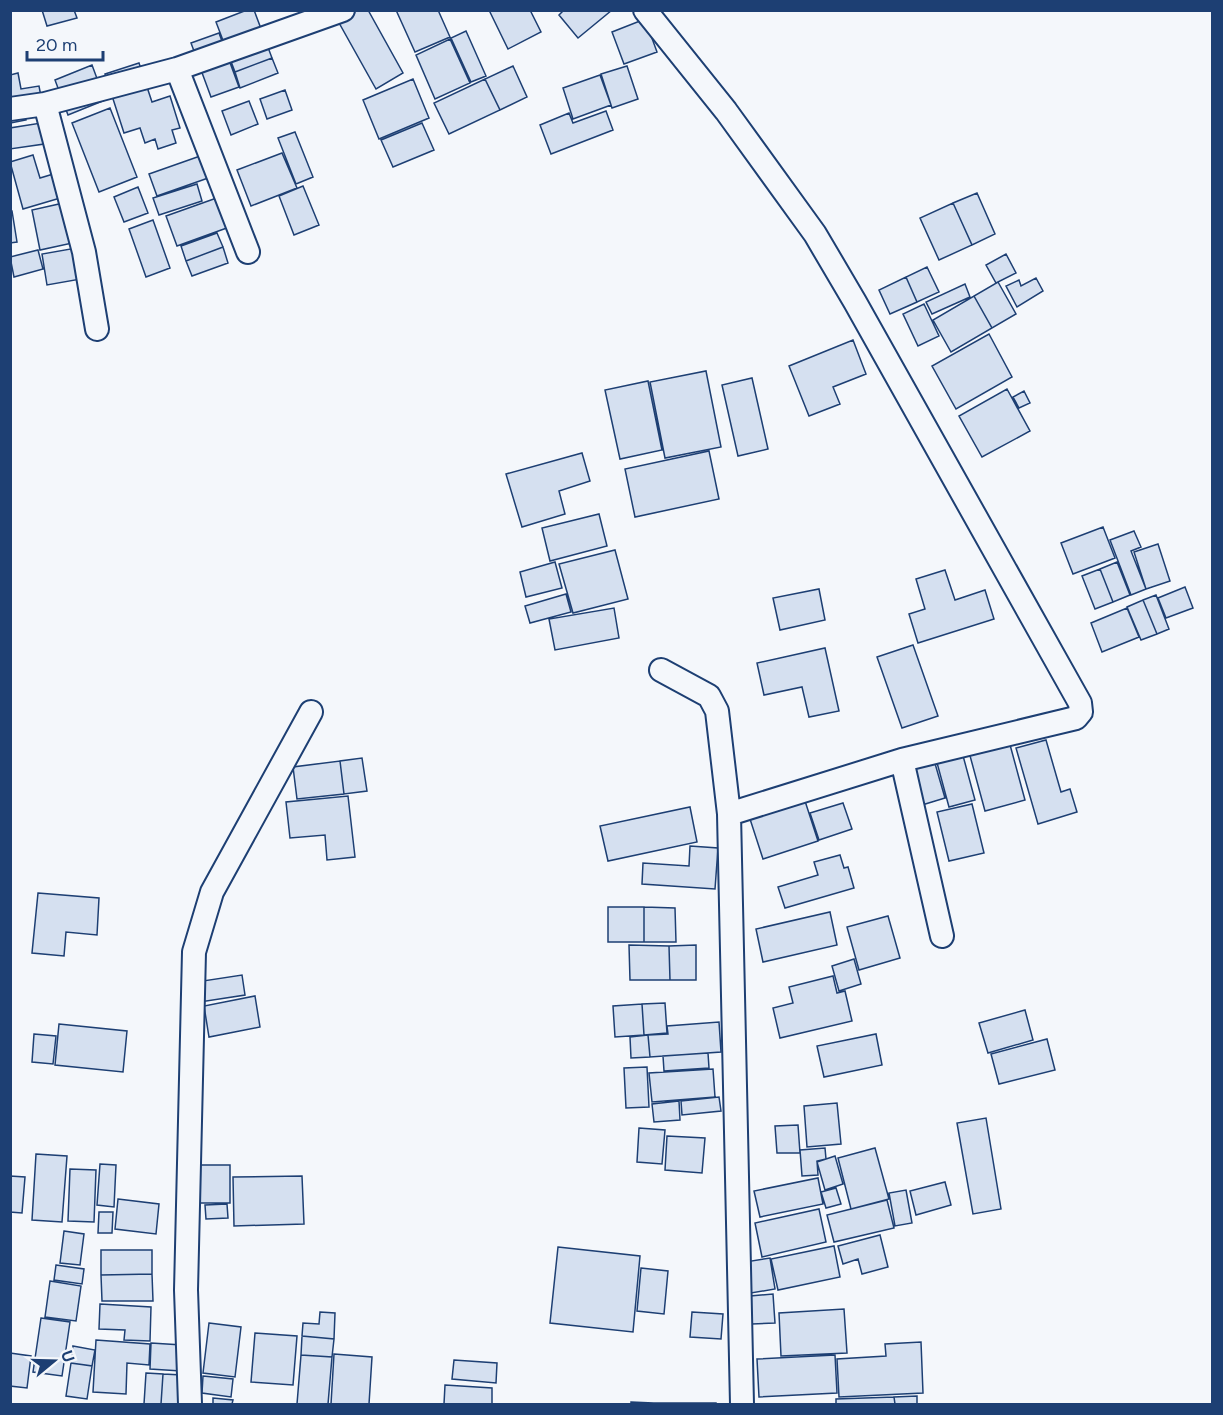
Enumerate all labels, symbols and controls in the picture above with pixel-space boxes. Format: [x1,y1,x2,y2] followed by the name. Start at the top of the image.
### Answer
[27,24,104,62] scale bar
[36,34,77,56] text: 20 m
[24,1331,84,1391] north arrow
[57,1348,79,1365] text: U

